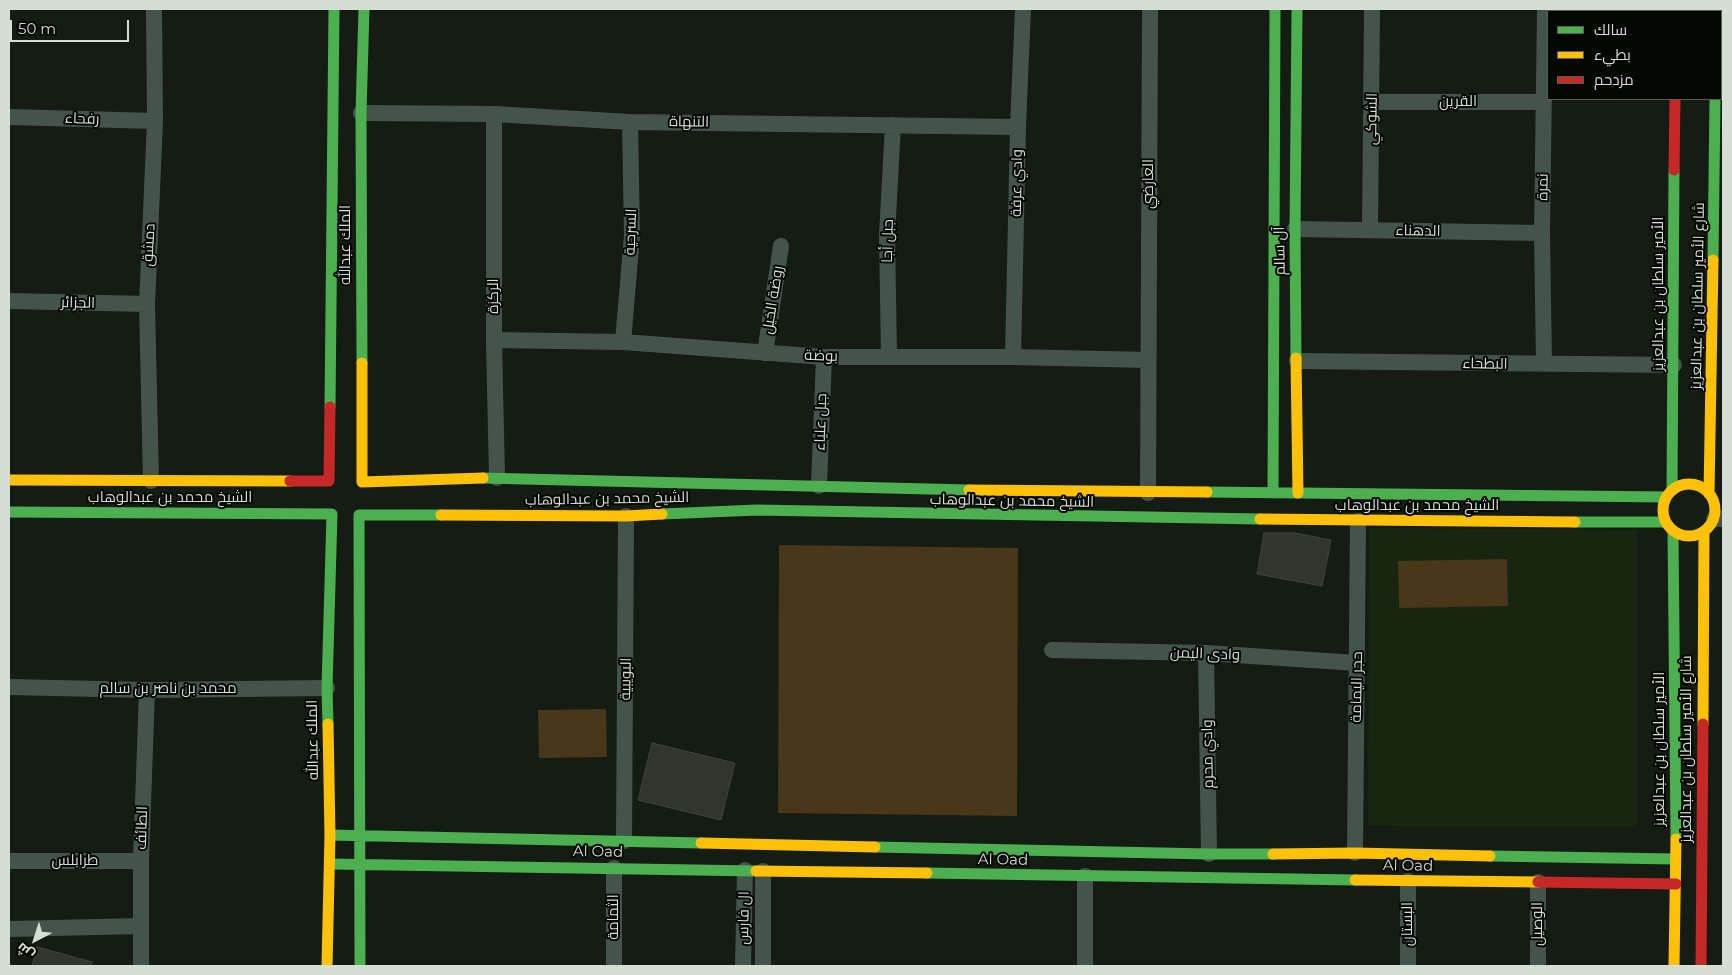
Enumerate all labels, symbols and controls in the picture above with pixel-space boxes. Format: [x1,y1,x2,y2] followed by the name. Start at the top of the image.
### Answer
[12,10,131,42] scale bar
[1547,10,1722,100] legend
[18,19,56,38] text: 50 m
[1594,20,1627,39] text: سالك
[1594,45,1631,64] text: بطيء
[1594,70,1634,89] text: مزدحم
[1363,93,1381,145] street label: الشوكي
[1439,93,1477,111] street label: القرين
[64,109,100,129] street label: رفحاء
[669,113,709,131] street label: التنهاة
[1007,149,1027,217] street label: وادي عرفة
[1140,159,1158,209] street label: العارضي
[1534,173,1552,201] street label: نمرة
[1687,202,1709,390] street label: شارع الأمير سلطان بن عبدالعزيز
[337,205,355,285] street label: الملك عبدالله
[621,208,641,256] street label: السرحية
[1650,217,1668,371] street label: الأمير سلطان بن عبدالعزيز
[879,219,897,263] street label: جبل أجا
[1395,222,1441,240] street label: الدهناء
[139,223,159,267] street label: دمشق
[1271,226,1289,276] street label: آل سالم
[759,264,787,336] street label: روضة الخيل
[485,278,503,314] street label: الركزة
[61,294,95,312] street label: الجزائر
[804,346,838,366] street label: بوضة
[1462,355,1508,373] street label: البطحاء
[811,393,831,451] street label: جبل علياء
[88,489,252,507] street label: الشيخ محمد بن عبدالوهاب
[525,489,689,509] street label: الشيخ محمد بن عبدالوهاب
[930,491,1094,511] street label: الشيخ محمد بن عبدالوهاب
[1335,497,1499,515] street label: الشيخ محمد بن عبدالوهاب
[1170,644,1240,664] street label: وادى اليمن
[1347,651,1367,723] street label: حجر اليمامة
[1678,655,1696,843] street label: شارع الأمير سلطان بن عبدالعزيز
[617,657,635,701] street label: البويبية
[1651,672,1669,826] street label: الأمير سلطان بن عبدالعزيز
[99,680,237,698] street label: محمد بن ناصر بن سالم
[303,700,323,780] street label: الملك عبدالله
[1198,719,1218,789] street label: وادي محرم
[132,806,152,850] street label: الطائف
[573,843,623,861] street label: Al Oad
[978,851,1028,869] street label: Al Oad
[52,852,98,870] street label: طرابلس
[1383,857,1433,875] street label: Al Oad
[735,891,753,945] street label: ال فارس
[605,894,623,940] street label: الثمامة
[1399,902,1417,946] street label: البستان
[1529,902,1547,946] street label: الوصيل
[10,915,60,965] north arrow
[13,939,38,964] text: ش

